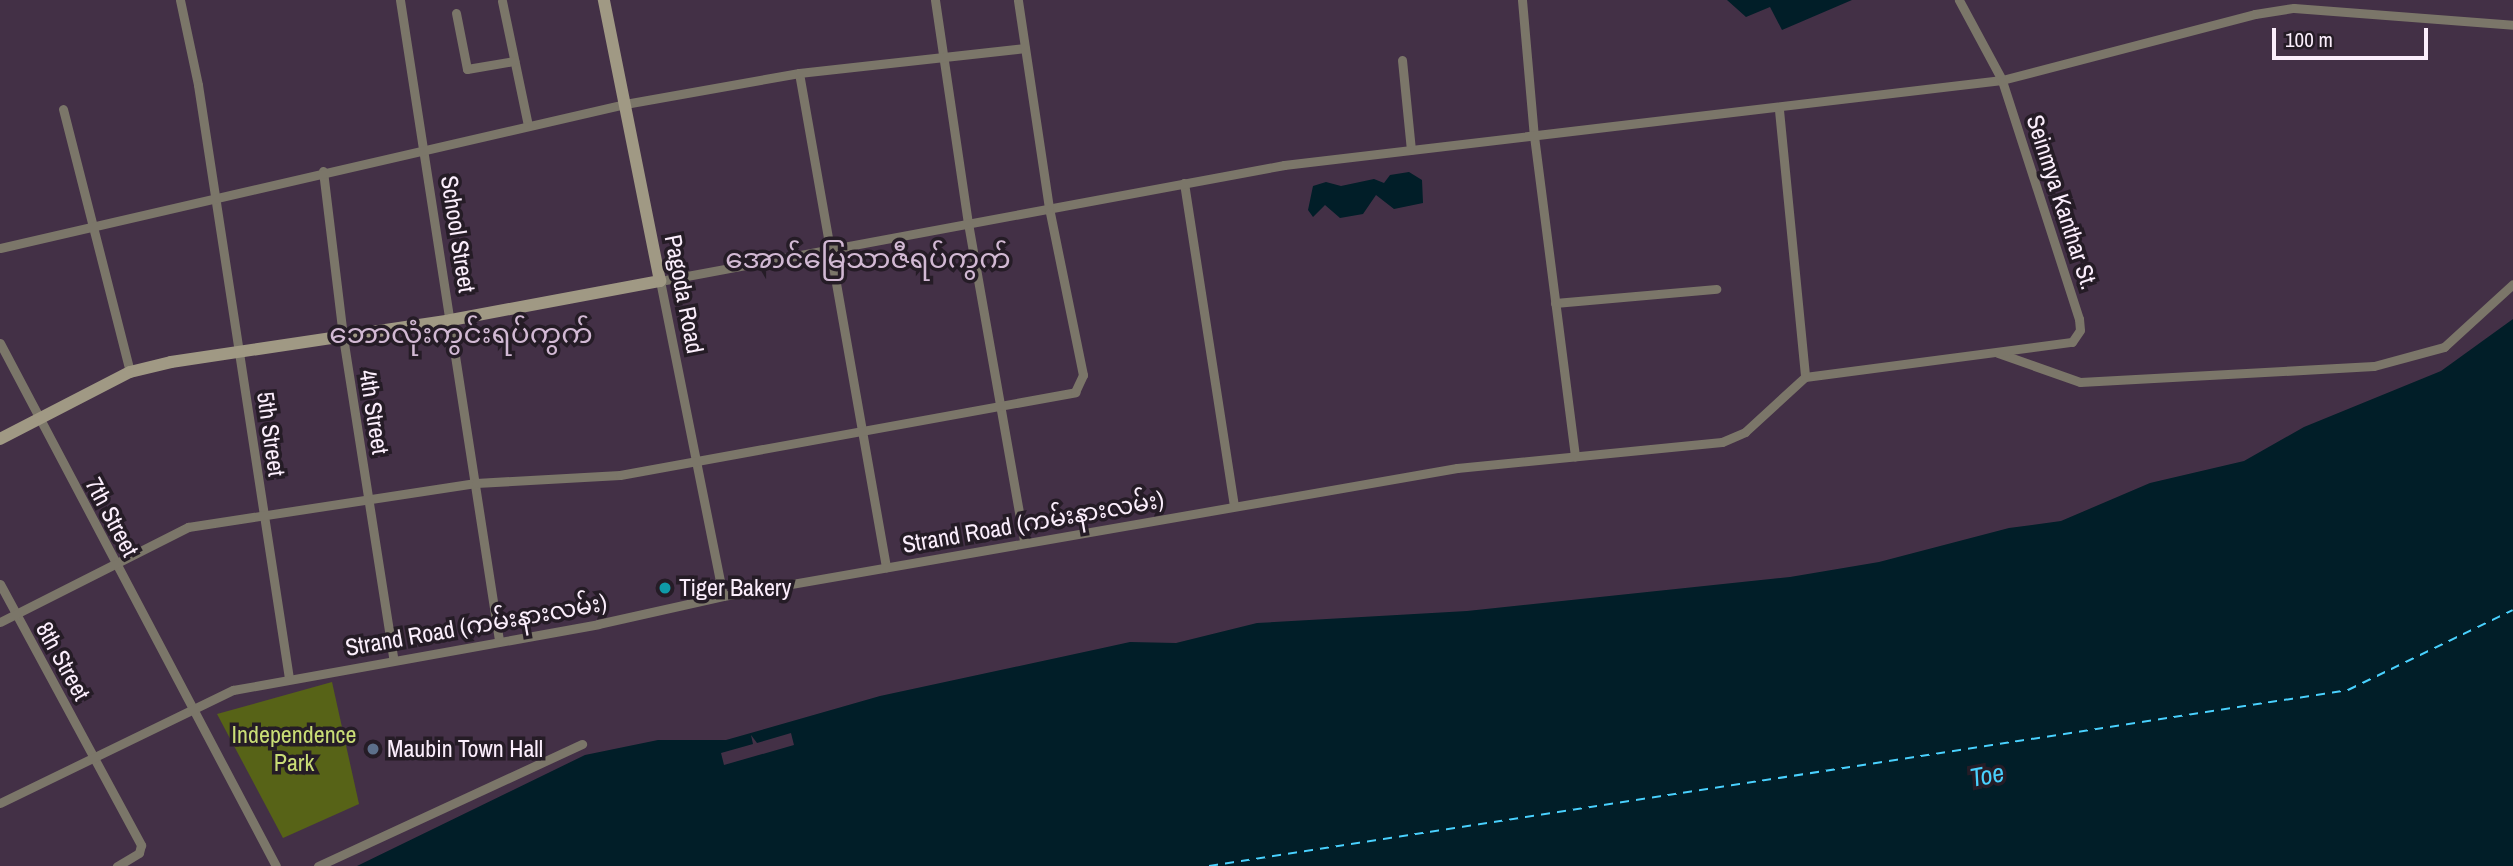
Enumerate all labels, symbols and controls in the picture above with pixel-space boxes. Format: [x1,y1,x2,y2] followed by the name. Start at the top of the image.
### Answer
[2275,14,2431,58] scale bar
[2285,25,2333,54] text: 100 m
[2020,111,2104,293] street label: Seinmya Kanthar St.
[435,173,481,295] street label: School Street
[658,232,710,356] street label: Pagoda Road
[725,241,1011,275] district label: အောင်မြေသာဇီရပ်ကွက်
[329,316,593,350] district label: ဘောလုံးကွင်းရပ်ကွက်
[353,368,395,456] street label: 4th Street
[251,390,291,478] street label: 5th Street
[79,473,145,561] street label: 7th Street
[900,485,1166,559] street label: Strand Road (ကမ်းနားလမ်း)
[679,574,791,602] place label: Tiger Bakery
[657,580,673,596] marker: Tiger Bakery
[343,588,609,662] street label: Strand Road (ကမ်းနားလမ်း)
[30,617,96,705] street label: 8th Street
[232,721,356,777] park label: Independence Park
[387,735,543,763] place label: Maubin Town Hall
[365,741,381,757] marker: Maubin Town Hall
[1967,756,2007,794] water label: Toe

